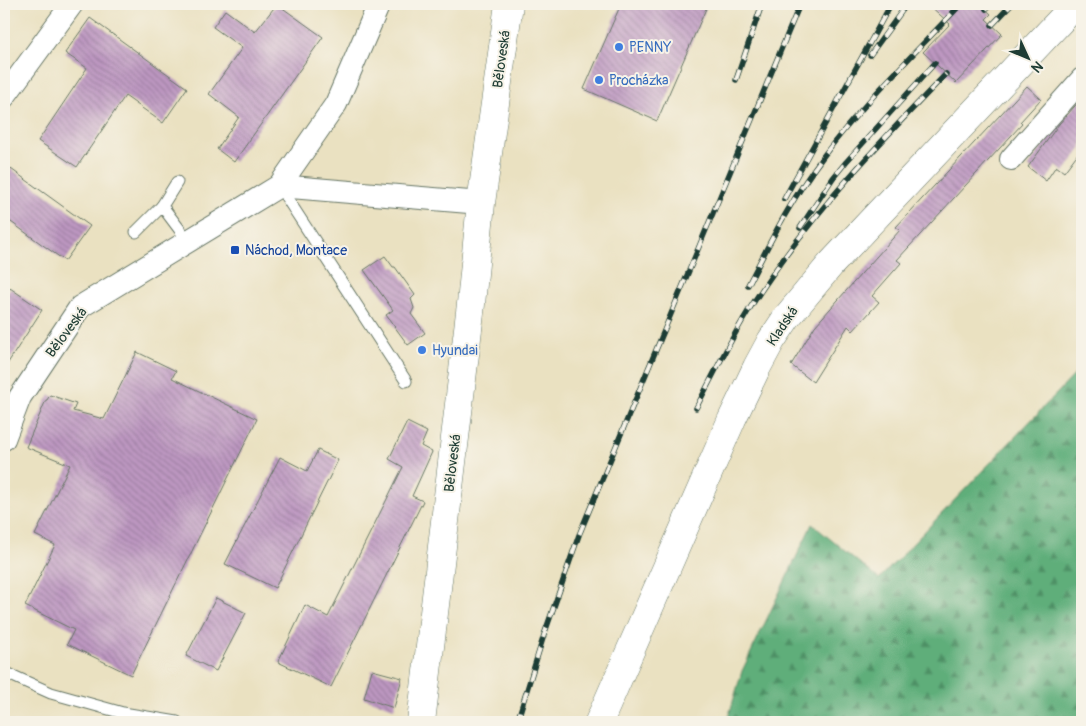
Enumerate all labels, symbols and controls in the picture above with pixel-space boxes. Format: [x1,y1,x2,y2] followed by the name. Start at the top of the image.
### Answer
[489,29,514,89] street label: Běloveská
[1004,32,1054,82] north arrow
[629,39,671,56] place label: PENNY
[613,41,625,53] marker: PENNY
[1028,57,1046,76] text: N
[609,72,669,89] place label: Procházka
[593,74,605,86] marker: Procházka
[245,242,347,259] place label: Náchod, Montace
[229,244,241,256] marker: Náchod, Montace
[763,303,802,349] street label: Kladská
[42,304,91,361] street label: Běloveská
[432,342,478,359] place label: Hyundai
[416,344,428,356] marker: Hyundai
[441,433,464,493] street label: Běloveská

